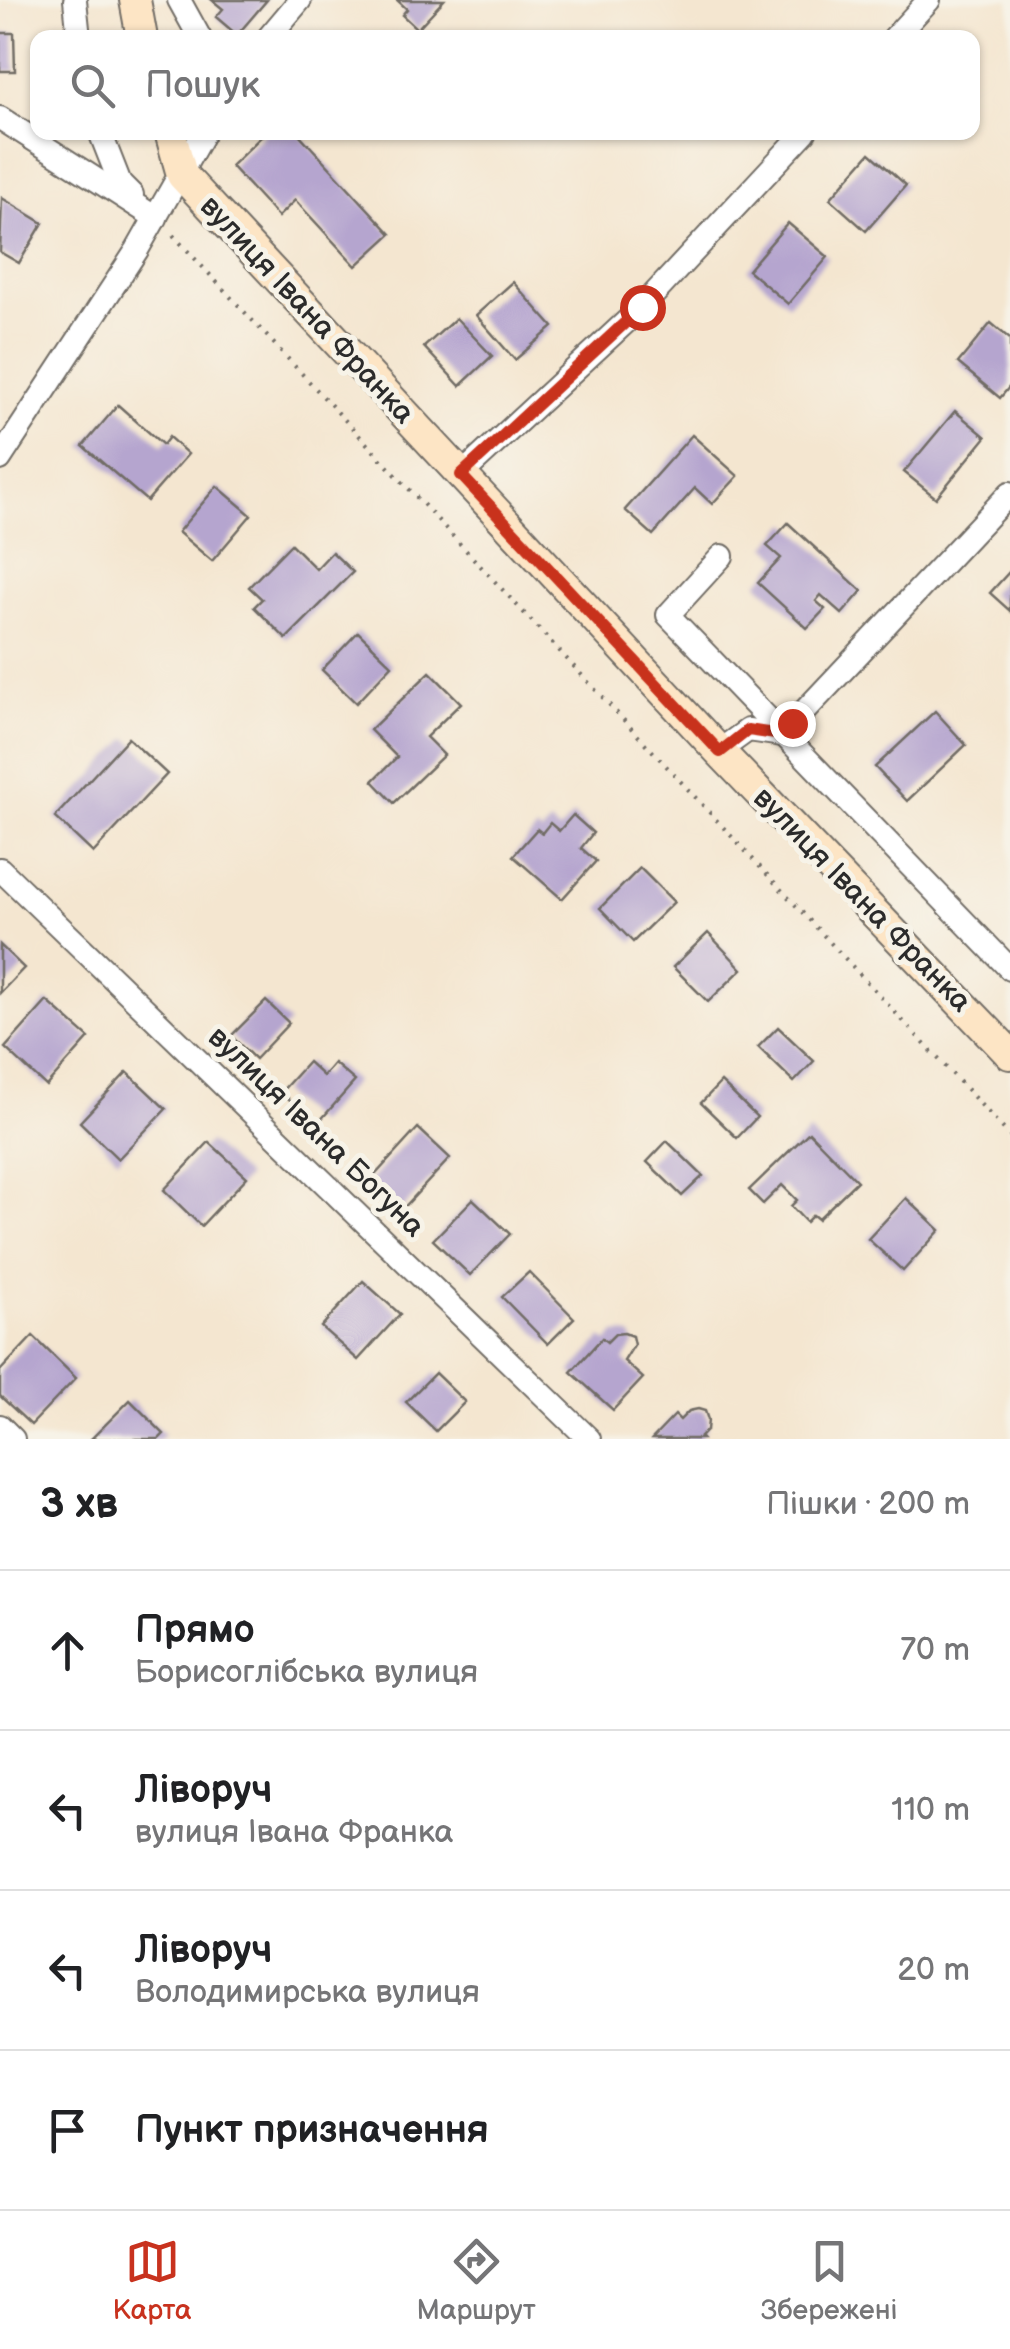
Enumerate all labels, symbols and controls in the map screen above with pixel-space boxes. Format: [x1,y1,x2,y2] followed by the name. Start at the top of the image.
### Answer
[30,30,980,140] search box
[65,58,120,113] icon: search
[145,63,260,108] text: Пошук
[192,189,422,432] street label: вулиця Івана Франка
[620,285,666,331] route start
[770,701,816,747] route end
[745,780,979,1020] street label: вулиця Івана Франка
[200,1019,432,1245] street label: вулиця Івана Богуна
[40,1479,118,1530] text: 3 хв
[766,1485,970,1524] text: Пішки · 200 m
[135,1608,254,1653] text: Прямо
[40,1623,95,1678] icon: ahead
[900,1631,970,1670] text: 70 m
[135,1653,478,1692] text: Борисоглібська вулиця
[135,1768,272,1813] text: Ліворуч
[40,1783,95,1838] icon: left
[891,1791,970,1830] text: 110 m
[135,1813,453,1852] text: вулиця Івана Франка
[135,1928,272,1973] text: Ліворуч
[40,1943,95,1998] icon: left
[897,1951,970,1990] text: 20 m
[135,1973,480,2012] text: Володимирська вулиця
[40,2103,95,2158] icon: arrive
[135,2108,489,2153] text: Пункт призначення
[113,2234,191,2327] tab: Карта
[417,2234,536,2327] tab: Маршрут
[761,2234,897,2327] tab: Збережені

